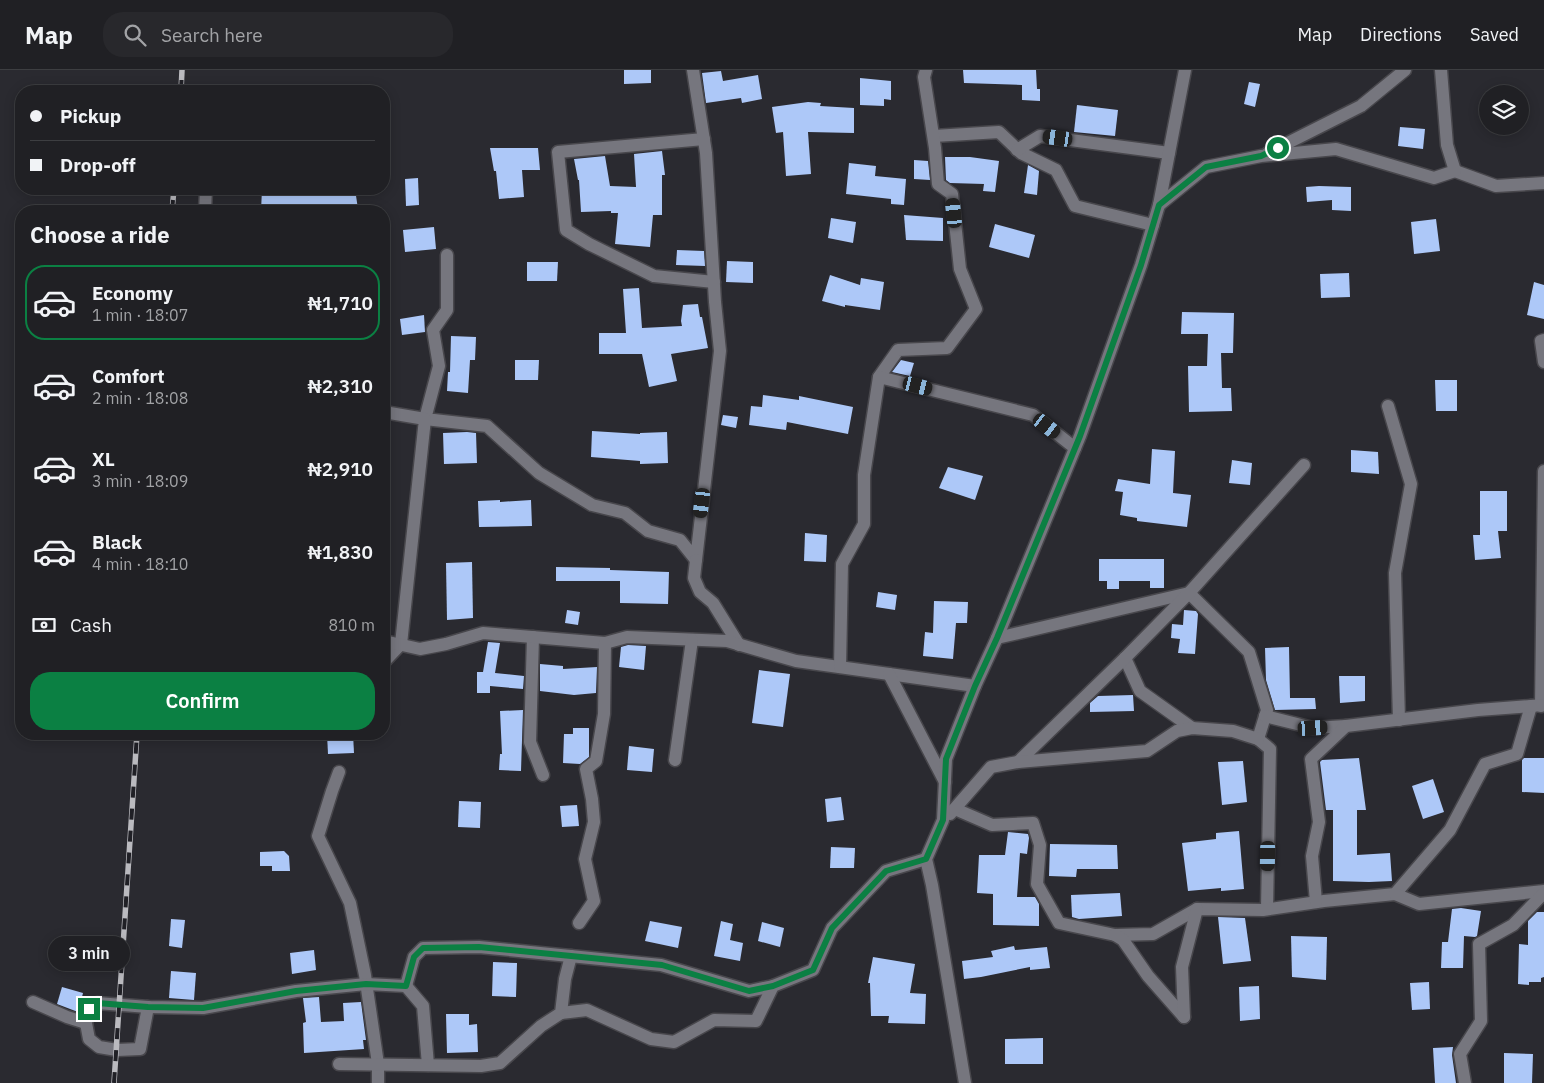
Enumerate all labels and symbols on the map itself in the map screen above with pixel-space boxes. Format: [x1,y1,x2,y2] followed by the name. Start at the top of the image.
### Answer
[1042,128,1073,148] car
[1267,137,1289,159] route start
[944,197,963,229] car
[901,375,934,397] car
[1030,411,1063,441] car
[692,487,711,519] car
[1297,720,1328,736] car
[1260,841,1275,871] car
[48,936,130,972] callout: 3 min
[78,998,100,1020] route end

